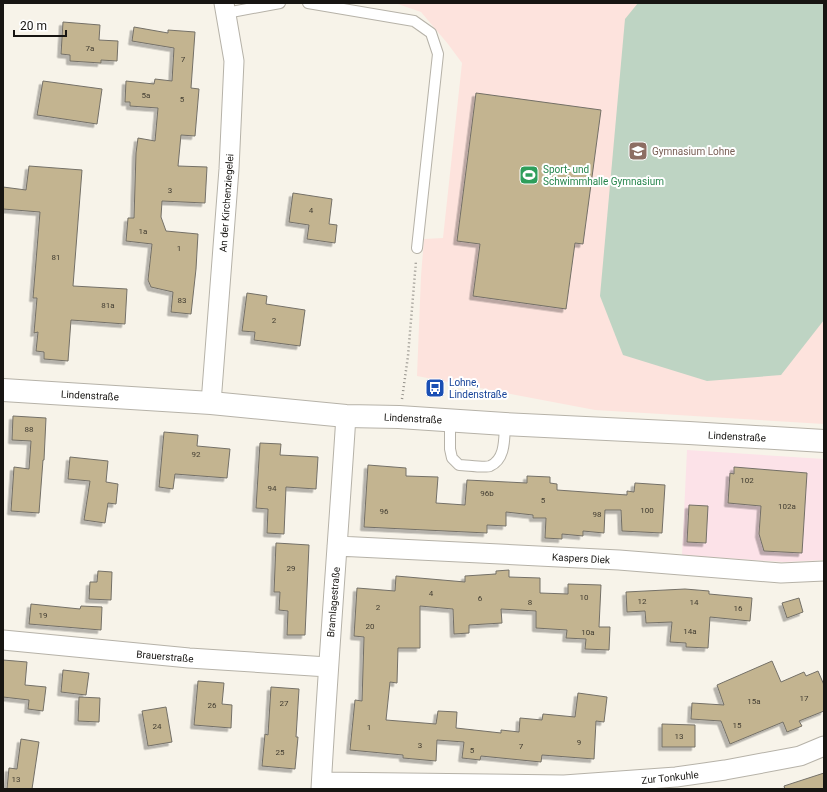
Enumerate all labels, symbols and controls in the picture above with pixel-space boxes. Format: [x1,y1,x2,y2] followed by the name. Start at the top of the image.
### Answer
[14,12,66,38] scale bar
[20,19,47,33] text: 20 m
[86,44,94,53] house number: 7a
[181,55,186,64] house number: 7
[142,91,150,100] house number: 5a
[180,95,185,104] house number: 5
[627,140,649,162] school or university icon: Gymnasium Lohne
[652,146,735,157] place label: Gymnasium Lohne
[218,153,235,253] street label: An der Kirchenziegelei
[518,164,540,186] sports icon: Sport- und Schwimmhalle Gymnasium
[543,164,664,187] place label: Sport- und Schwimmhalle Gymnasium
[168,186,172,195] house number: 3
[309,206,314,215] house number: 4
[139,227,147,236] house number: 1a
[177,244,181,253] house number: 1
[52,253,61,262] house number: 81
[178,296,187,305] house number: 83
[101,301,115,310] house number: 81a
[272,316,277,325] house number: 2
[424,377,446,399] bus stop icon: Lohne, Lindenstraße
[449,377,507,400] place label: Lohne, Lindenstraße
[61,388,119,403] street label: Lindenstraße
[384,411,442,426] street label: Lindenstraße
[25,425,34,434] house number: 88
[708,429,766,444] street label: Lindenstraße
[192,450,201,459] house number: 92
[740,476,754,485] house number: 102
[268,484,277,493] house number: 94
[480,489,494,498] house number: 96b
[541,496,546,505] house number: 5
[778,502,796,511] house number: 102a
[640,506,654,515] house number: 100
[380,507,389,516] house number: 96
[593,510,602,519] house number: 98
[552,551,611,566] street label: Kaspers Diek
[287,564,296,573] house number: 29
[325,566,342,638] street label: Bramlagestraße
[429,589,434,598] house number: 4
[580,593,589,602] house number: 10
[478,594,483,603] house number: 6
[638,597,647,606] house number: 12
[528,598,533,607] house number: 8
[690,598,699,607] house number: 14
[376,603,381,612] house number: 2
[734,604,743,613] house number: 16
[39,611,48,620] house number: 19
[366,622,375,631] house number: 20
[683,627,697,636] house number: 14a
[581,628,595,637] house number: 10a
[136,649,194,664] street label: Brauerstraße
[800,694,809,703] house number: 17
[747,697,761,706] house number: 15a
[280,699,289,708] house number: 27
[208,701,217,710] house number: 26
[733,721,742,730] house number: 15
[153,722,162,731] house number: 24
[367,723,371,732] house number: 1
[675,732,684,741] house number: 13
[577,738,581,747] house number: 9
[418,741,422,750] house number: 3
[519,742,524,751] house number: 7
[470,746,475,755] house number: 5
[276,748,285,757] house number: 25
[641,769,699,786] street label: Zur Tonkuhle
[12,775,21,784] house number: 13

